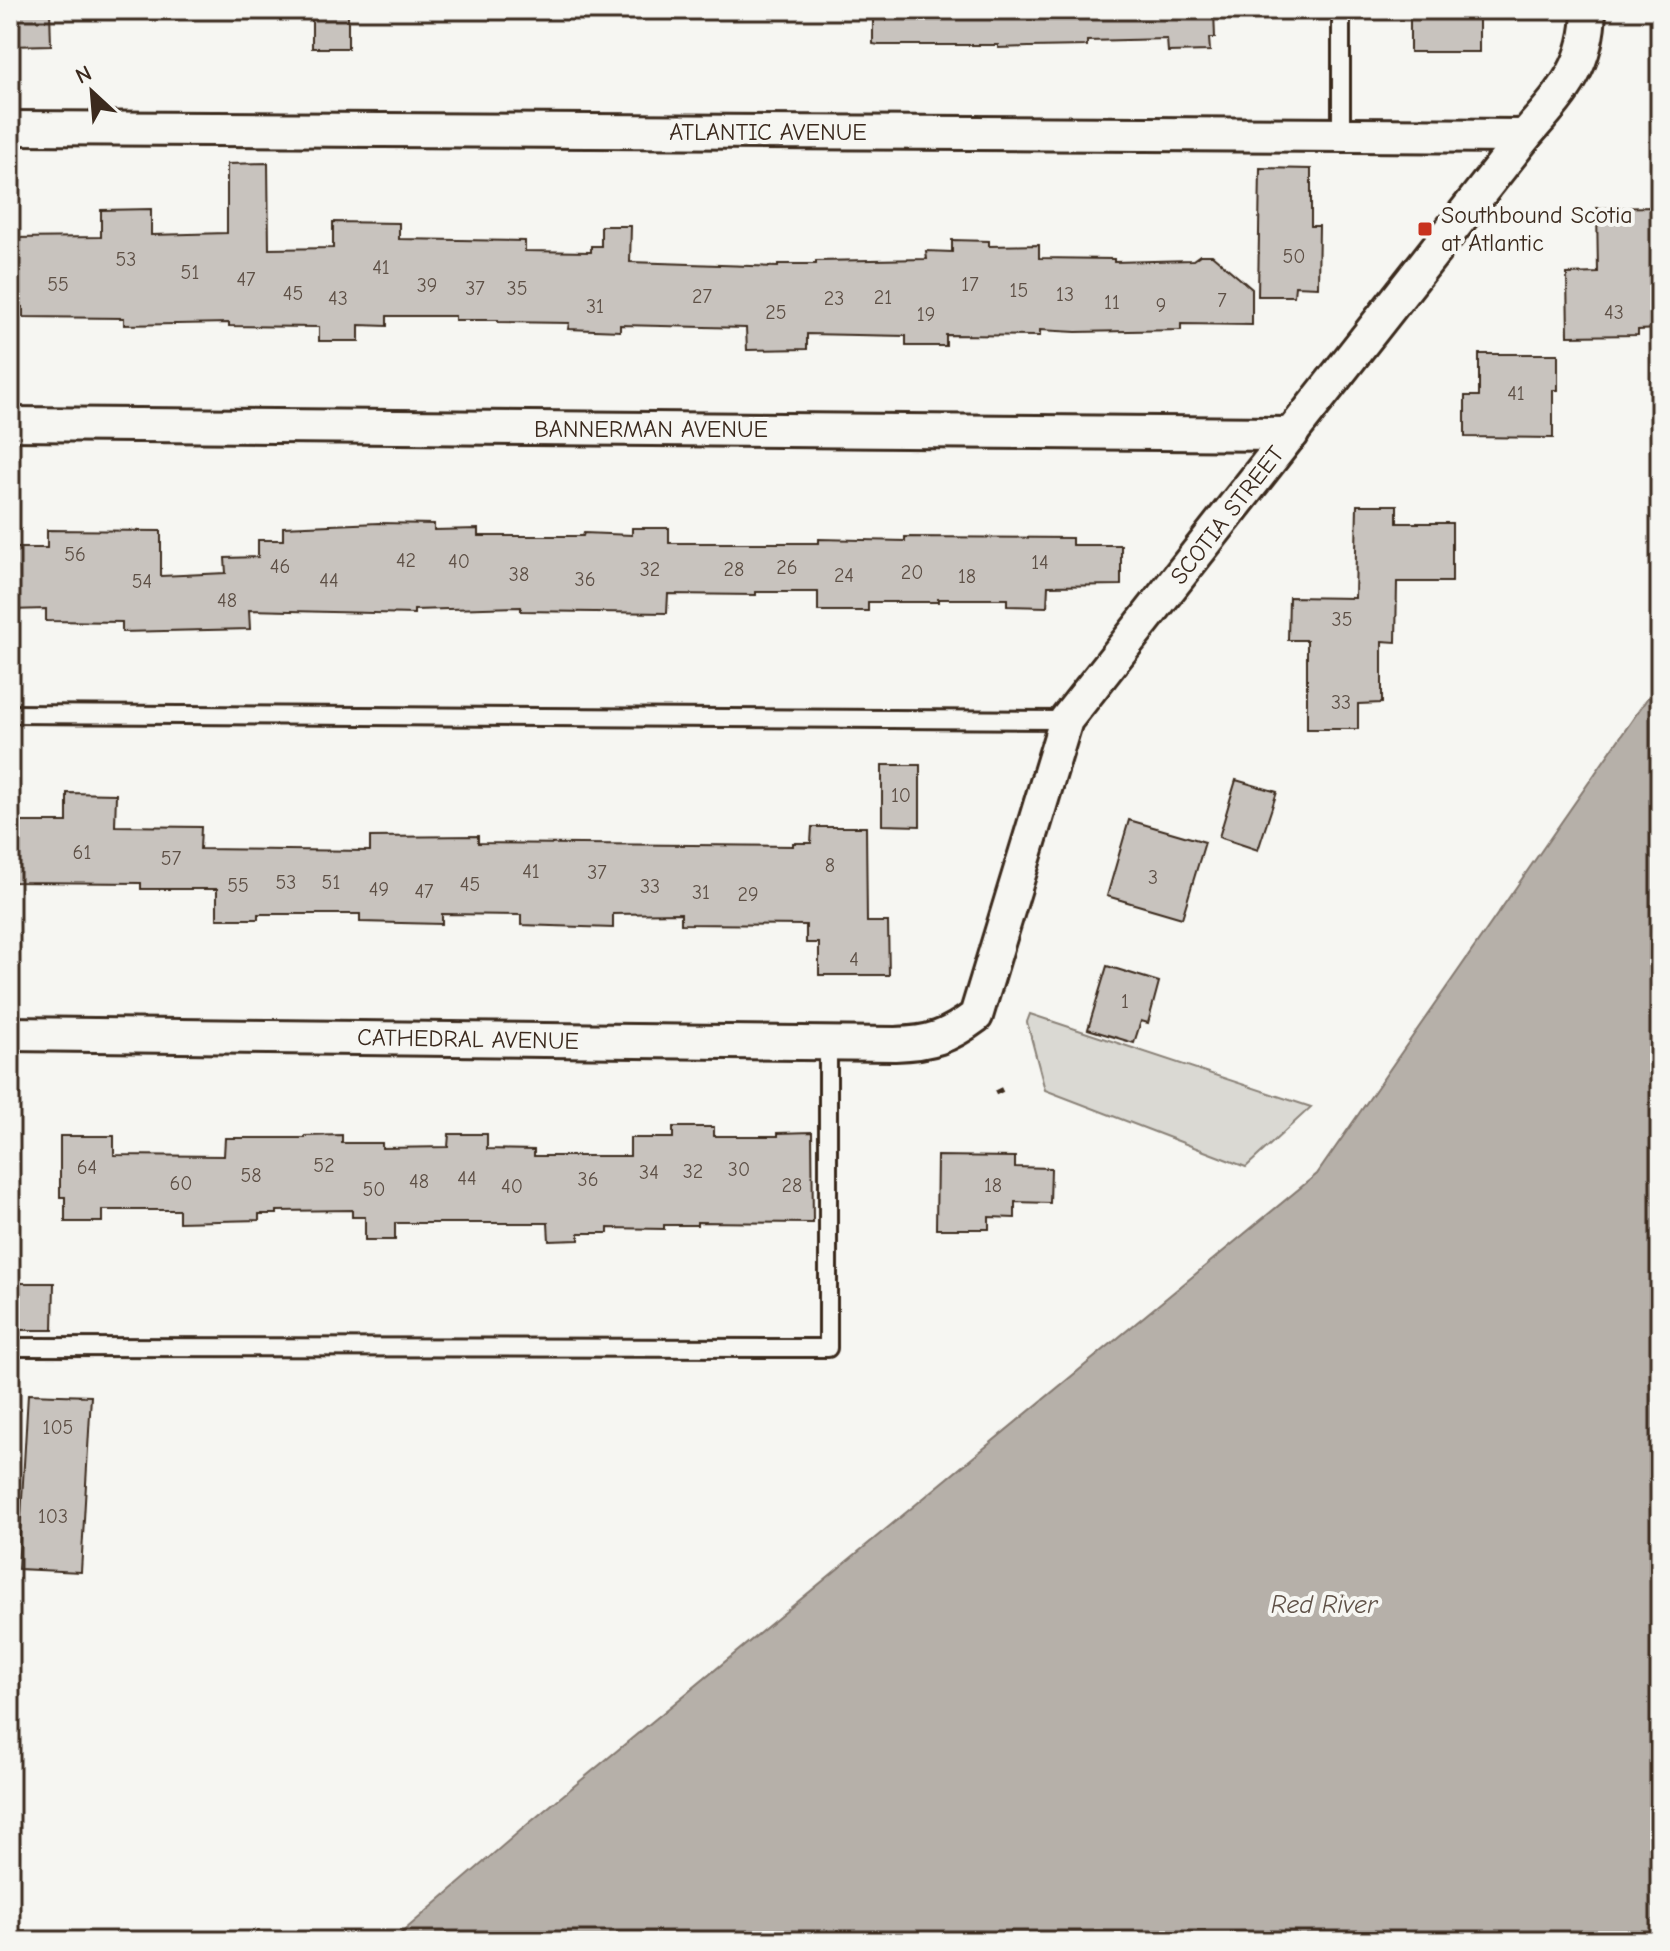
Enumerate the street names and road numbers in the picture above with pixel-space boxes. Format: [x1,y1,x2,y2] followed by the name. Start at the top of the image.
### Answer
[669,118,867,146] street label: ATLANTIC AVENUE
[534,415,768,443] street label: BANNERMAN AVENUE
[1164,440,1290,590] street label: SCOTIA STREET
[357,1023,579,1055] street label: CATHEDRAL AVENUE

